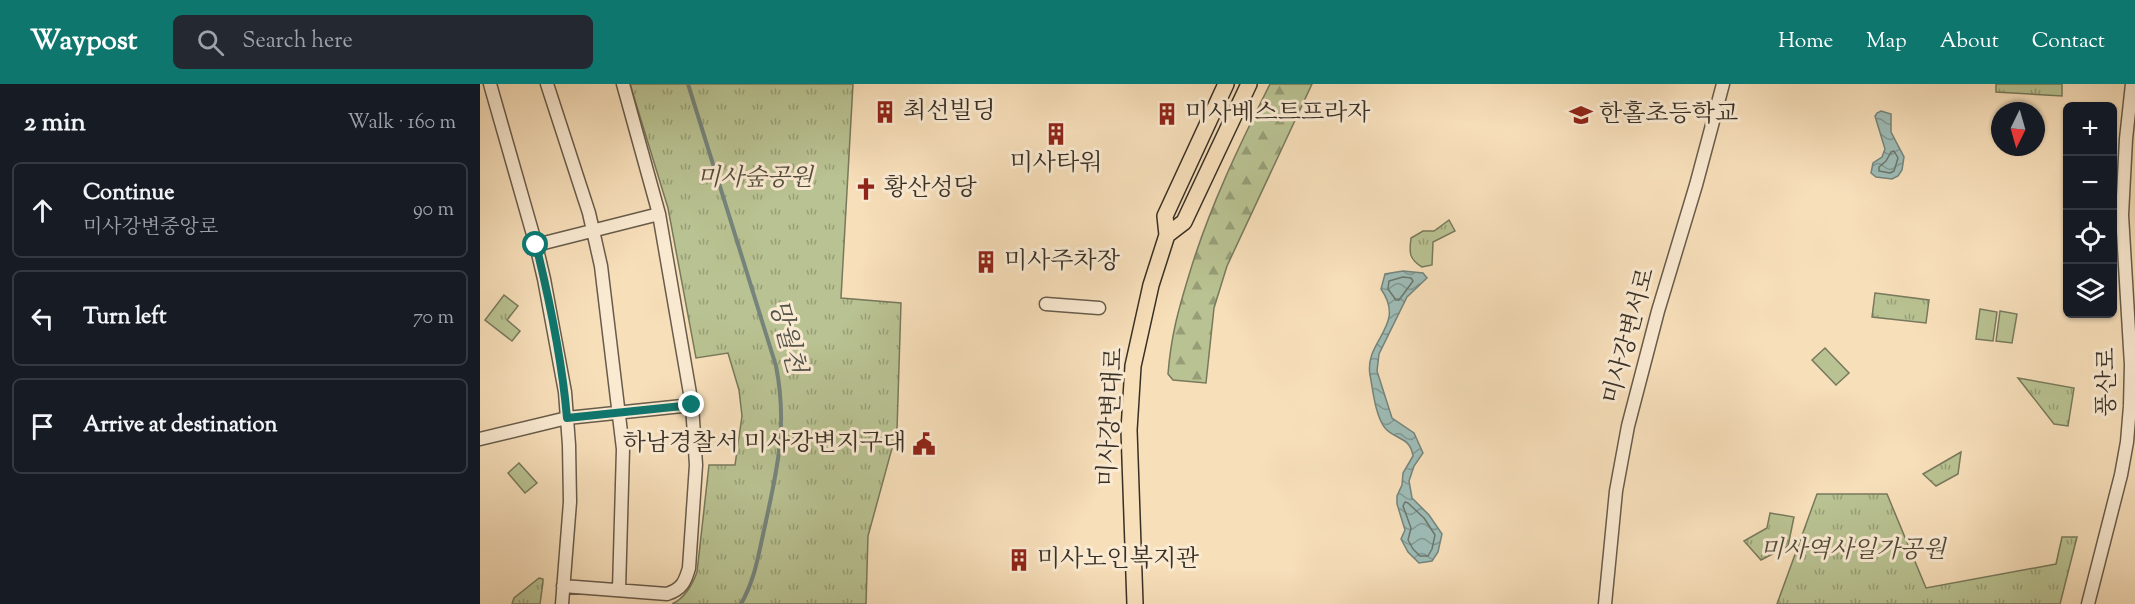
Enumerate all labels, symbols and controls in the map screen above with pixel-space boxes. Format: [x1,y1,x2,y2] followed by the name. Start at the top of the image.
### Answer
[173,15,593,69] search box
[30,22,137,62] text: Waypost
[194,26,227,59] icon: search
[242,26,353,58] text: Search here
[1778,27,1833,57] text: Home
[1866,27,1907,57] text: Map
[1940,27,1999,57] text: About
[2032,27,2105,57] text: Contact
[903,95,996,129] place label: 최선빌딩
[1185,97,1370,131] place label: 미사베스트프라자
[1599,98,1738,132] place label: 한홀초등학교
[872,99,898,125] building icon: 최선빌딩
[1154,101,1180,127] building icon: 미사베스트프라자
[1568,102,1594,128] school or university icon: 한홀초등학교
[1991,102,2045,156] north arrow
[2063,102,2117,318] map controls
[2063,102,2117,156] button: +
[24,105,86,142] text: 2 min
[347,109,456,138] text: Walk · 160 m
[1043,121,1069,147] building icon: 미사타워
[1010,147,1102,181] place label: 미사타워
[2063,156,2117,210] button: −
[697,162,815,196] park label: 미사숲공원
[884,172,978,206] place label: 황산성당
[853,176,879,202] church icon: 황산성당
[83,178,174,210] text: Continue
[26,194,59,227] icon: ahead
[413,196,454,225] text: 90 m
[2063,210,2117,264] button: locate
[83,214,218,243] text: 미사강변중앙로
[522,231,548,257] route start
[1004,245,1121,279] place label: 미사주차장
[973,249,999,275] building icon: 미사주차장
[1596,264,1664,408] street label: 미사강변서로
[2063,264,2117,318] button: layers
[758,296,814,380] water label: 망월천
[26,302,59,335] icon: left
[83,302,166,334] text: Turn left
[413,304,454,333] text: 70 m
[1091,347,1133,487] street label: 미사강변대로
[2091,347,2125,417] street label: 풍산로
[678,391,704,417] route end
[26,410,59,443] icon: arrive
[83,410,278,442] text: Arrive at destination
[623,427,906,461] place label: 하남경찰서 미사강변지구대
[911,431,937,457] public building icon: 하남경찰서 미사강변지구대
[1760,534,1948,568] park label: 미사역사일가공원
[1037,543,1199,577] place label: 미사노인복지관
[1006,547,1032,573] building icon: 미사노인복지관

